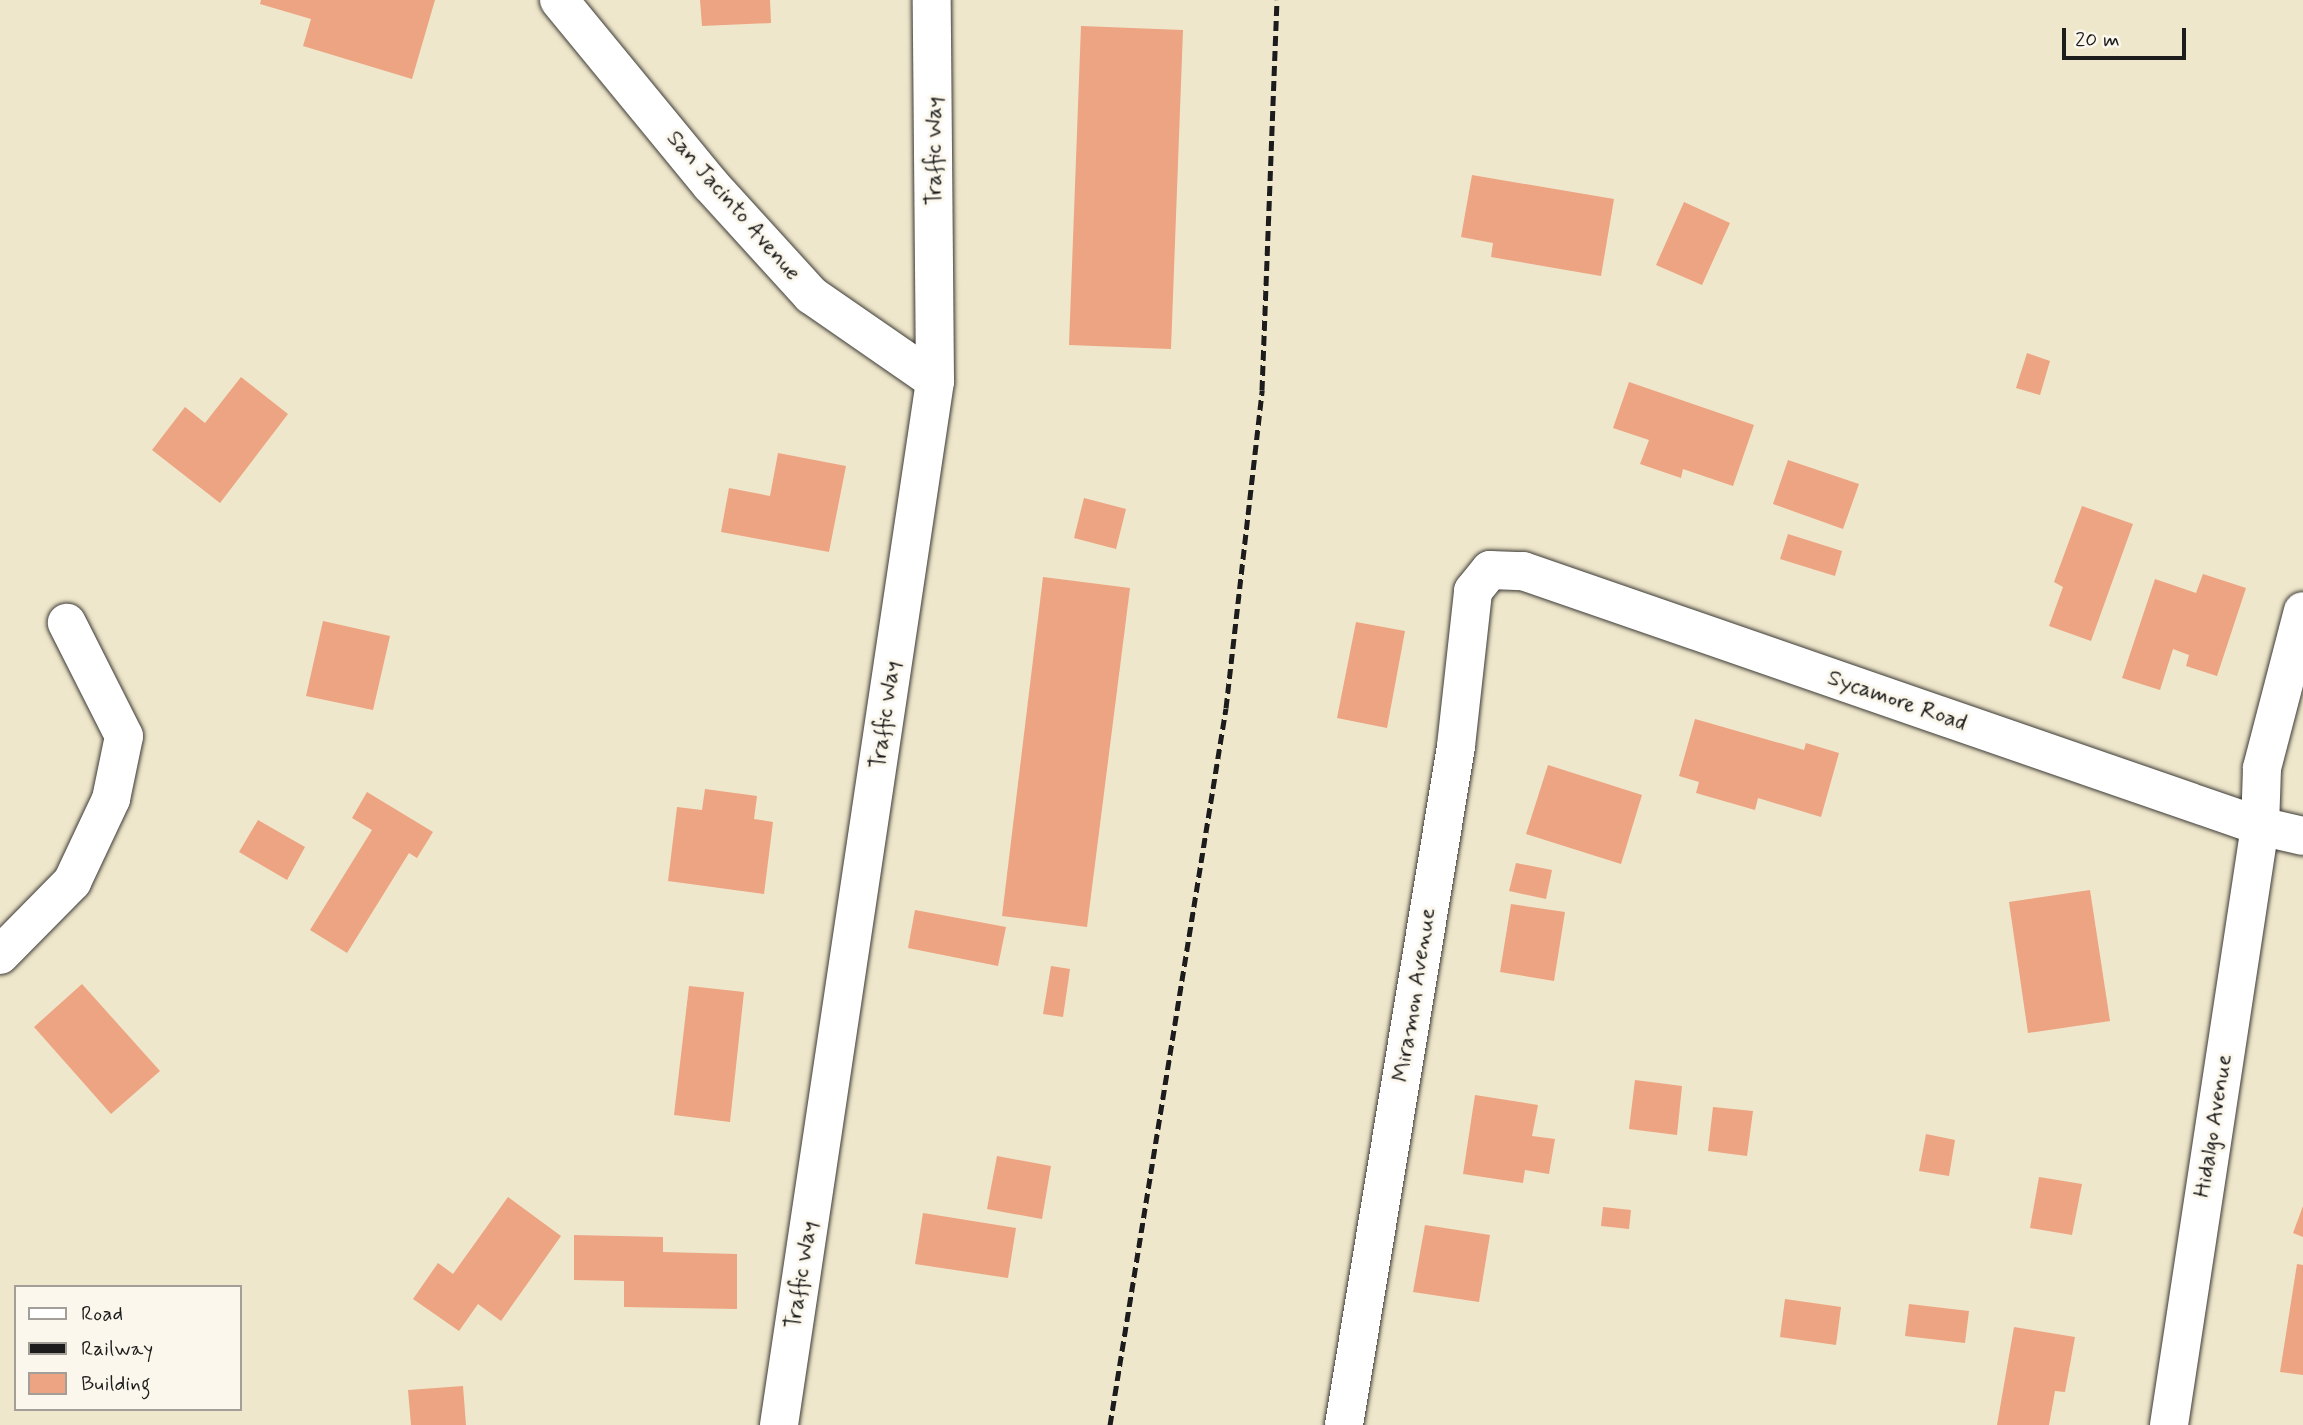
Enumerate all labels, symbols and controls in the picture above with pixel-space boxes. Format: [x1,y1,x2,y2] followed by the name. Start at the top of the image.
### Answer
[2065,14,2189,58] scale bar
[2075,26,2120,54] text: 20 m
[921,95,949,207] street label: Traffic Way
[656,121,810,291] street label: San Jacinto Avenue
[865,658,907,772] street label: Traffic Way
[1824,664,1970,738] street label: Sycamore Road
[1388,909,1442,1081] street label: Miramon Avenue
[2189,1052,2239,1200] street label: Hidalgo Avenue
[780,1218,824,1332] street label: Traffic Way
[14,1285,242,1411] legend
[81,1300,123,1328] text: Road
[81,1335,153,1363] text: Railway
[81,1370,151,1398] text: Building

